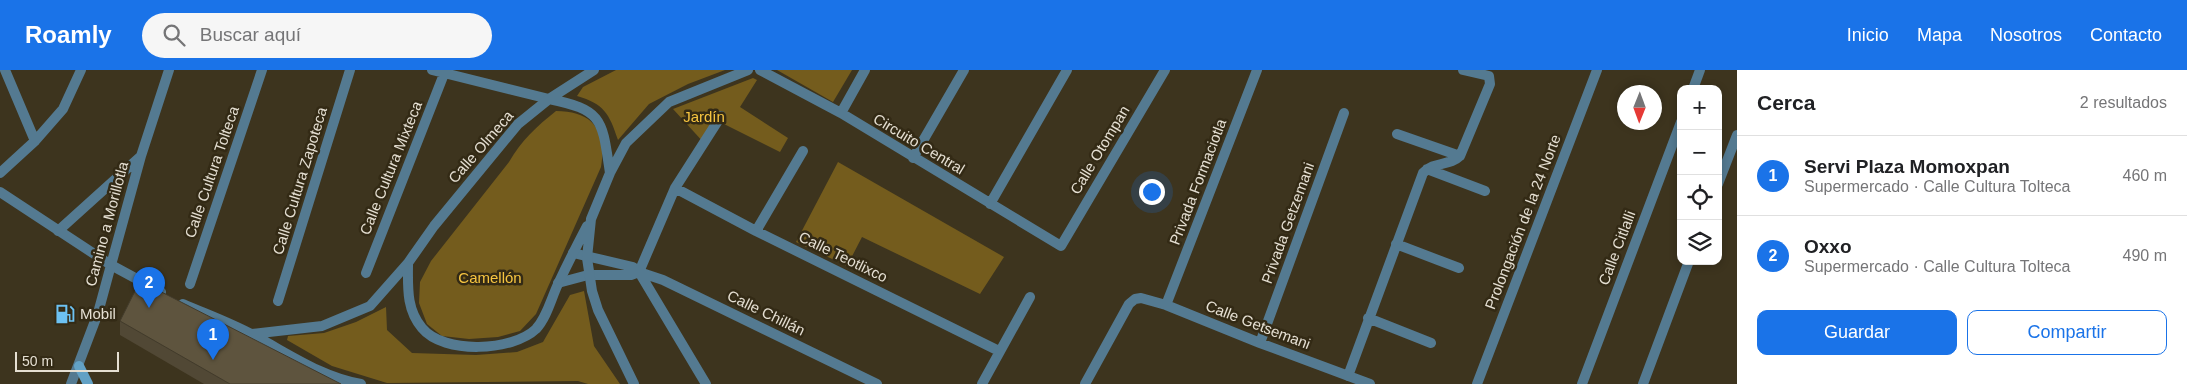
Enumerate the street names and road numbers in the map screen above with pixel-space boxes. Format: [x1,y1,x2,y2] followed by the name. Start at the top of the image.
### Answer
[356,98,425,237] street label: Calle Cultura Mixteca
[1067,102,1133,197] street label: Calle Otompan
[181,103,242,240] street label: Calle Cultura Tolteca
[269,104,330,257] street label: Calle Cultura Zapoteca
[445,107,517,186] street label: Calle Olmeca
[871,110,968,177] street label: Circuito Central
[1166,116,1230,247] street label: Privada Formaciotla
[1481,132,1564,312] street label: Prolongación de la 24 Norte
[82,159,132,288] street label: Camino a Morillotla
[1258,160,1317,286] street label: Privada Getzemani
[1595,208,1639,287] street label: Calle Citlalli
[796,228,890,285] street label: Calle Teotlixco
[725,286,808,339] street label: Calle Chillán
[1203,297,1313,352] street label: Calle Getsemani

